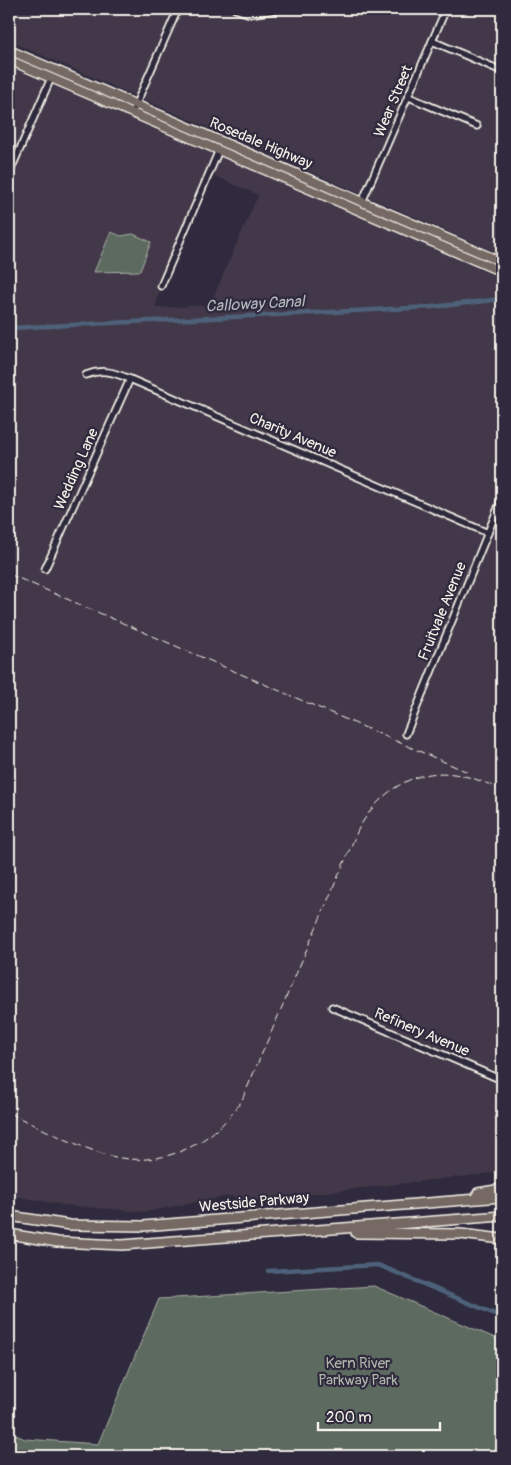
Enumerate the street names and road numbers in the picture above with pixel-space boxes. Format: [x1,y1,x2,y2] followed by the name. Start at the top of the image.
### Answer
[370,61,418,140] street label: Wear Street
[207,113,316,174] street label: Rosedale Highway
[246,409,340,463] street label: Charity Avenue
[50,425,103,513] street label: Wedding Lane
[414,559,471,663] street label: Fruitvale Avenue
[371,1004,473,1061] street label: Refinery Avenue
[198,1188,310,1217] street label: Westside Parkway

